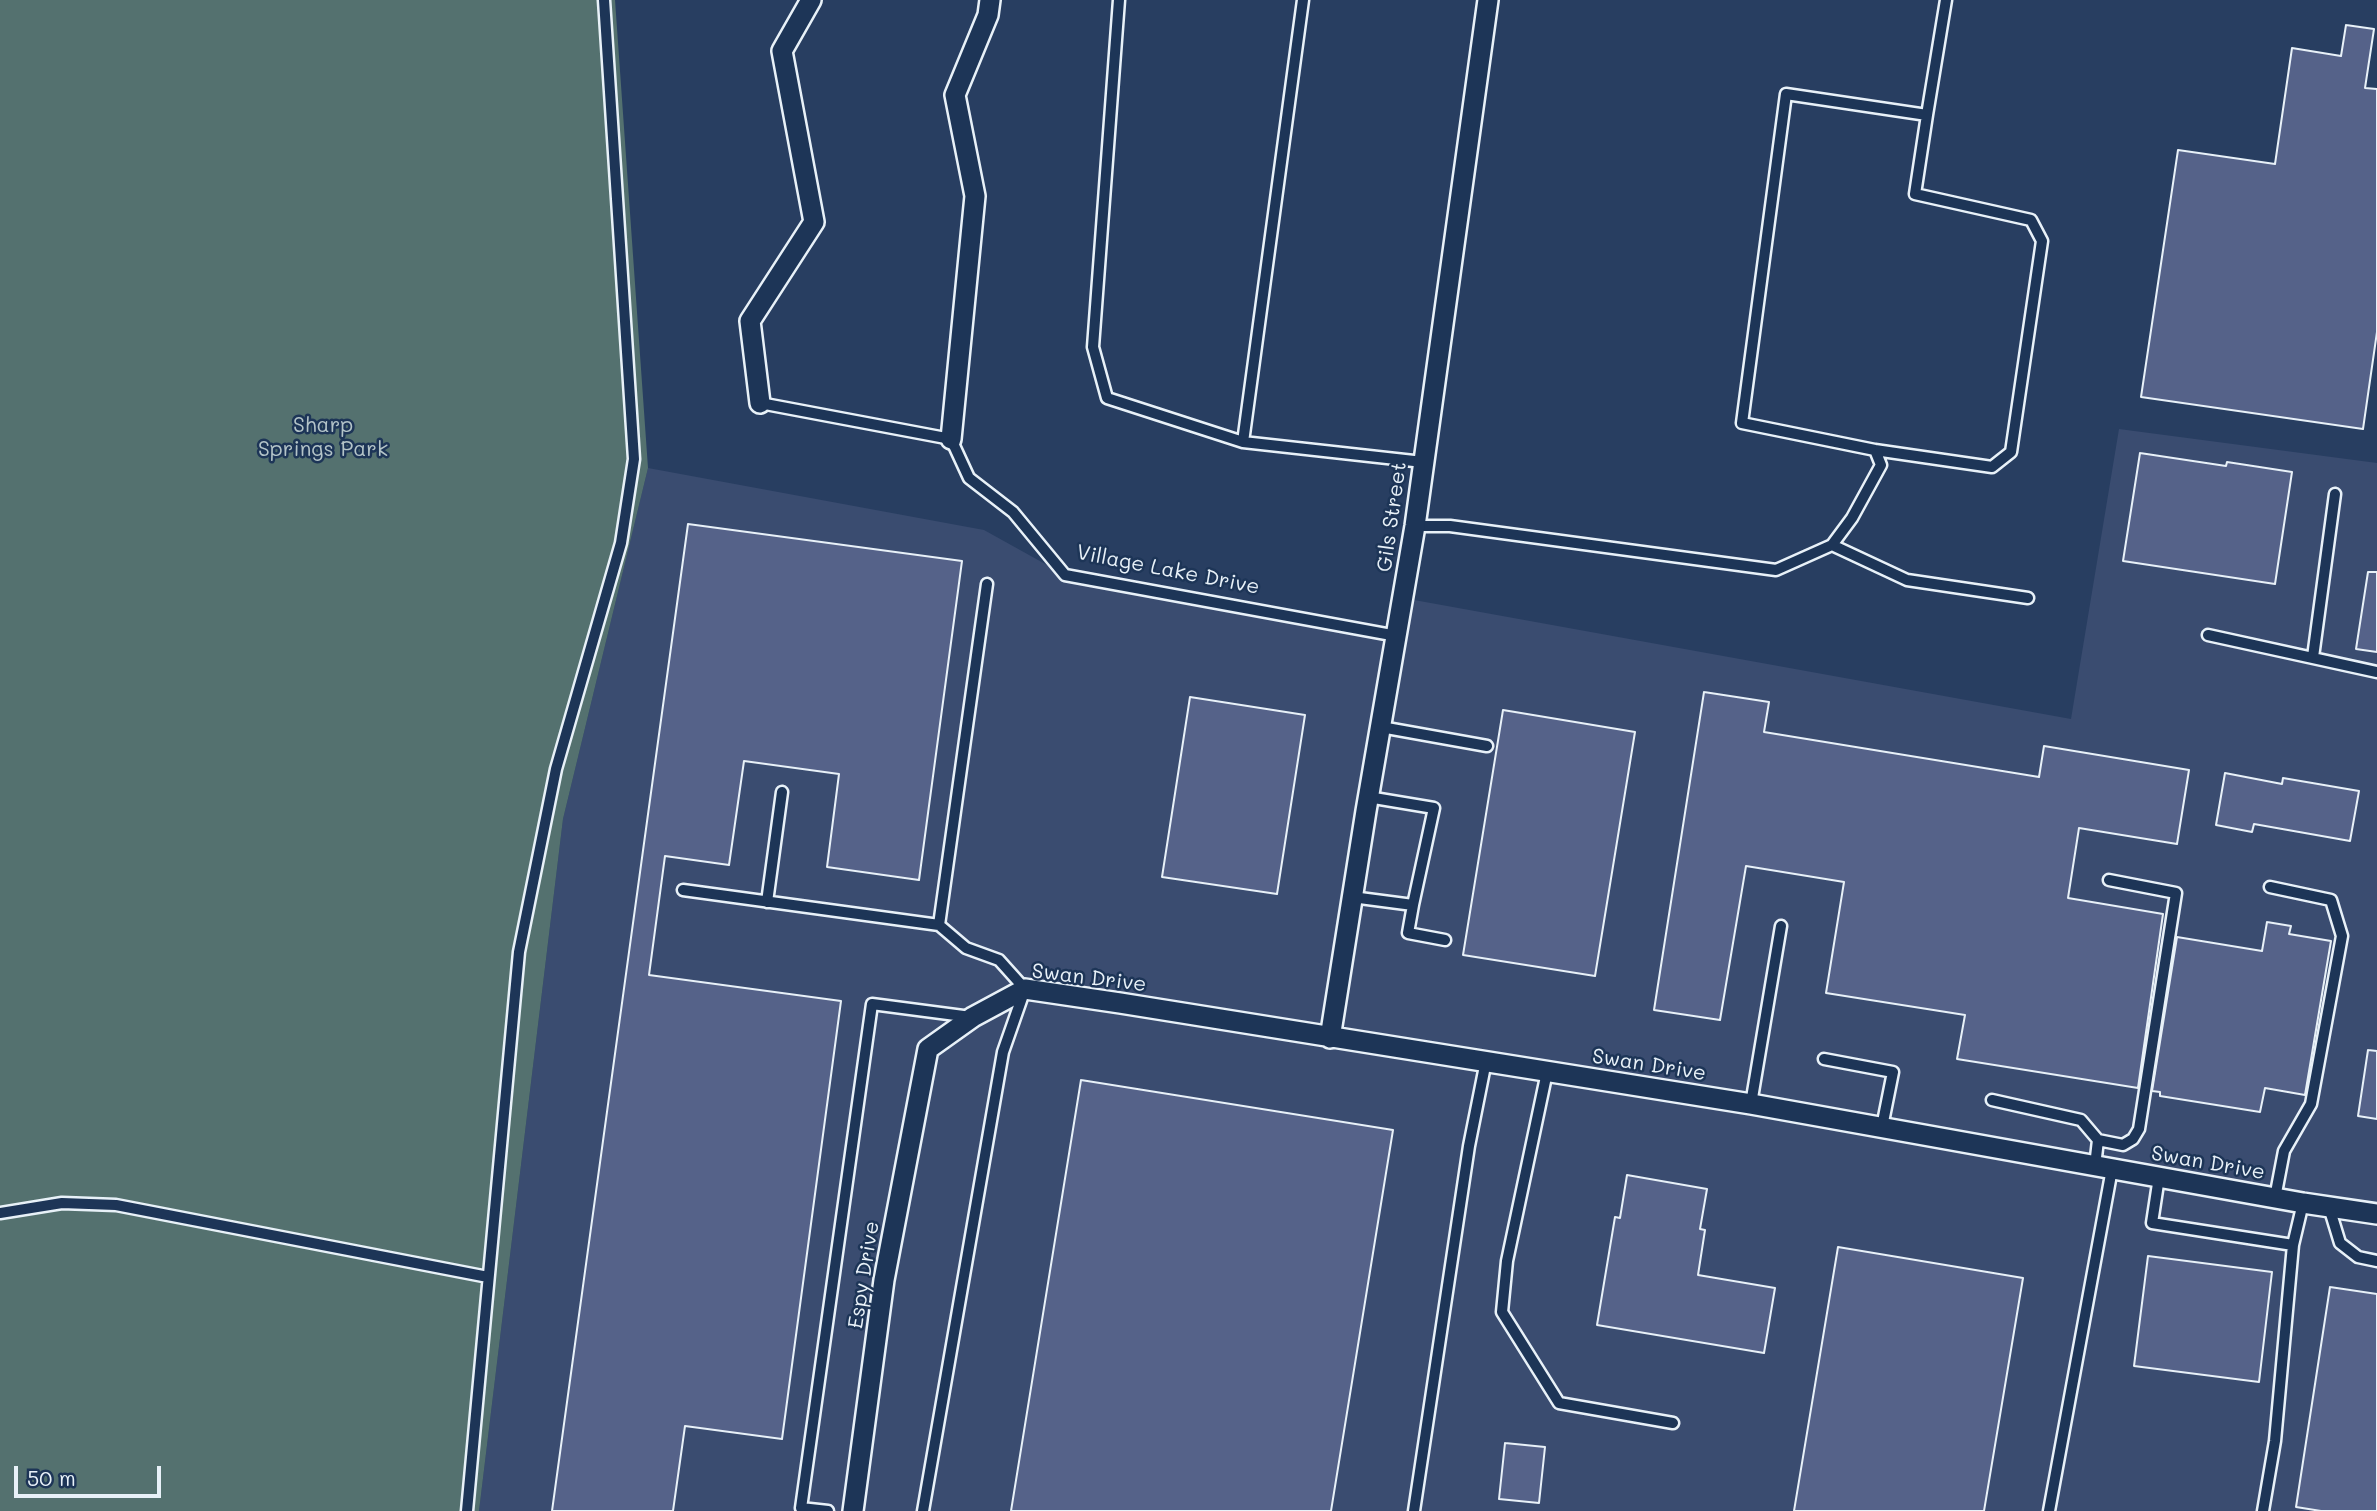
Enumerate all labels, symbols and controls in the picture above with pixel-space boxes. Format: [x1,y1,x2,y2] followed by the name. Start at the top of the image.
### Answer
[258,413,388,463] park label: Sharp Springs Park
[1372,460,1412,574] street label: Gils Street
[1074,540,1262,600] street label: Village Lake Drive
[1030,958,1148,998] street label: Swan Drive
[1590,1044,1708,1086] street label: Swan Drive
[2149,1141,2267,1185] street label: Swan Drive
[843,1220,885,1330] street label: Espy Drive
[18,1452,164,1496] scale bar
[27,1464,76,1491] text: 50 m

